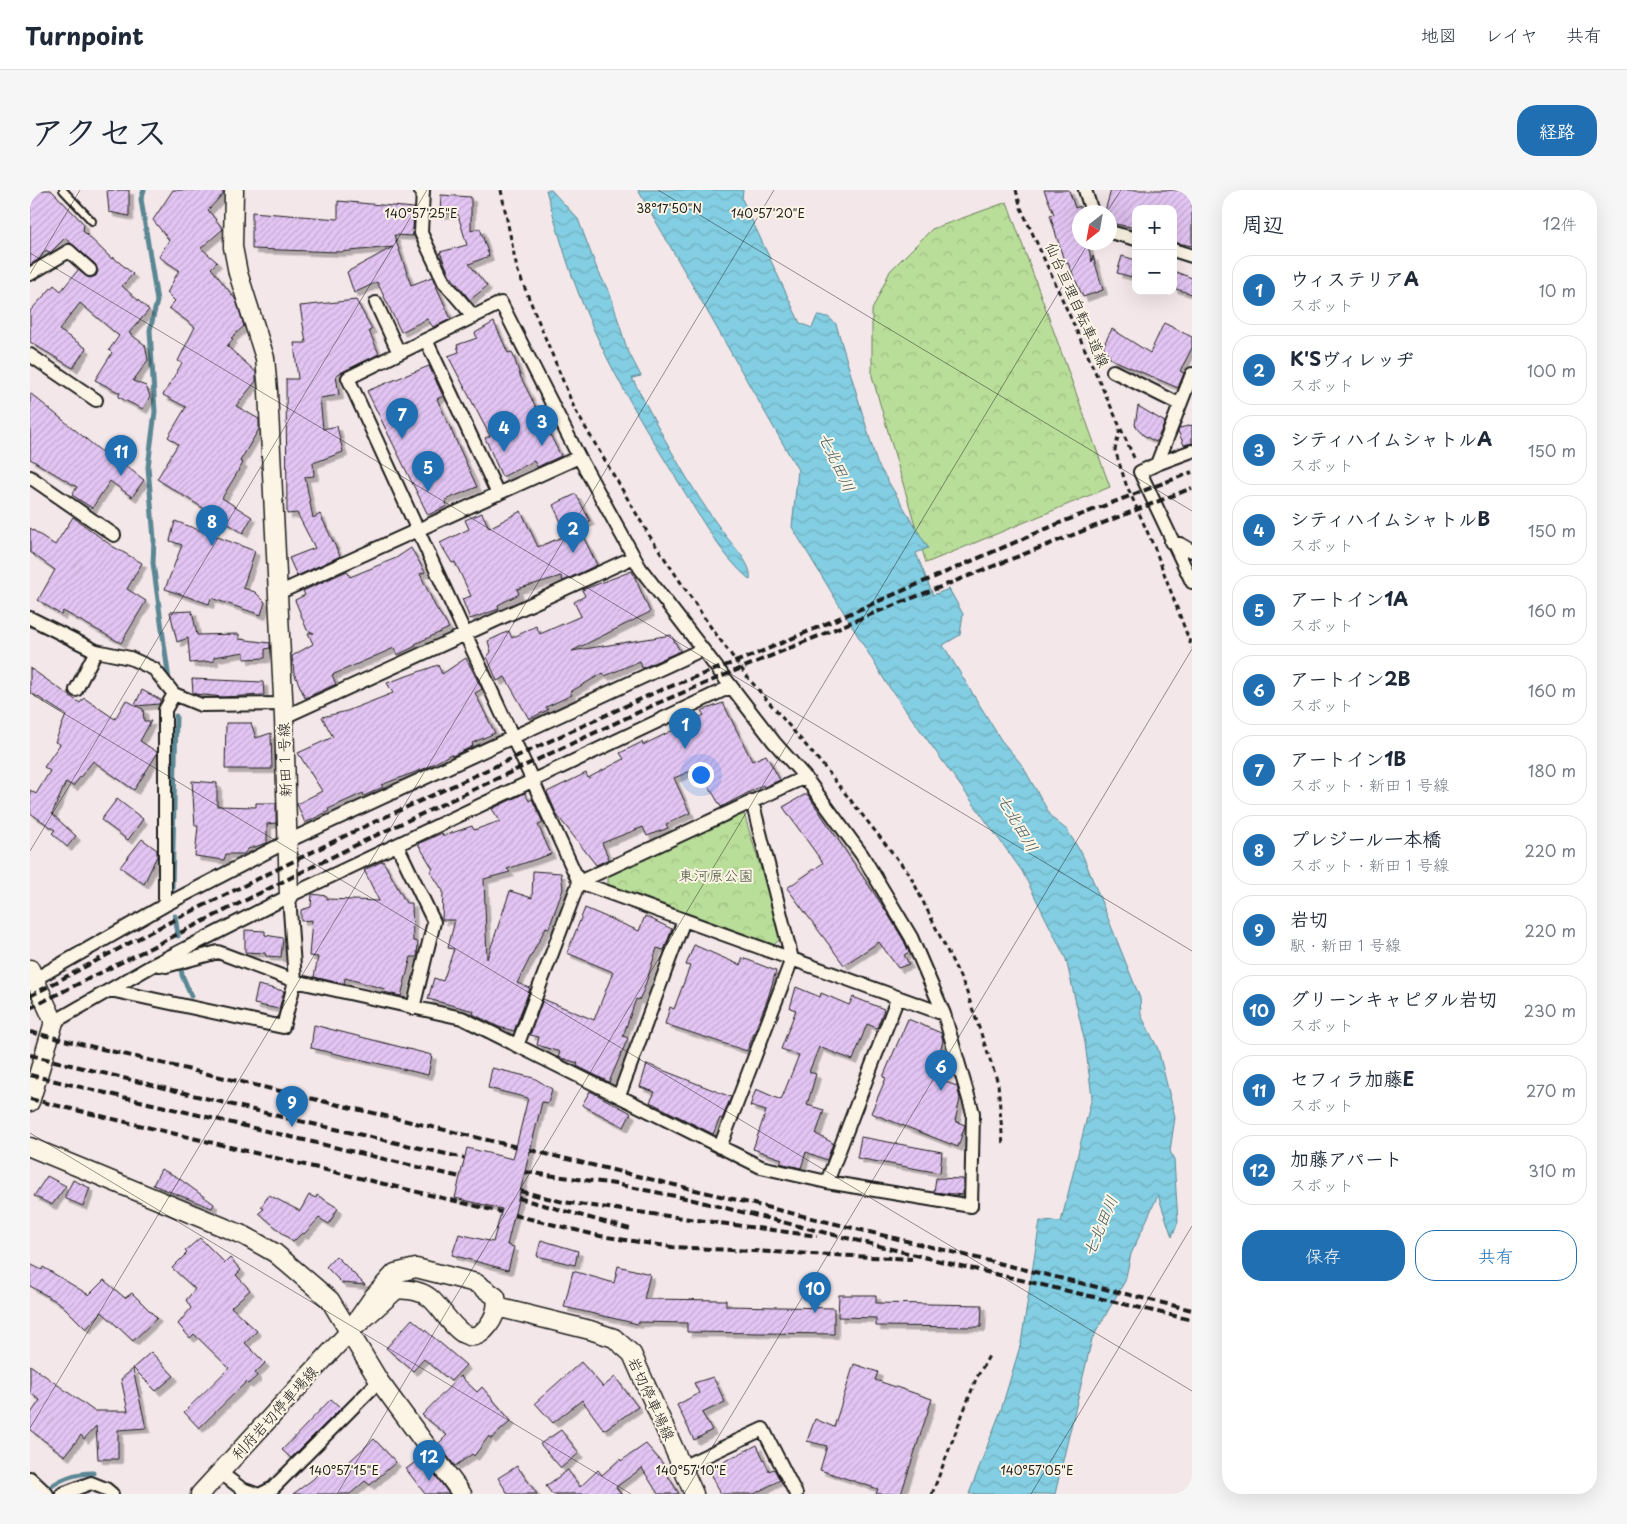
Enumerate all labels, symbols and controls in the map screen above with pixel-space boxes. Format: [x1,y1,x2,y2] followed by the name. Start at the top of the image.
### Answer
[25,17,144,53] text: Turnpoint
[1421,21,1457,48] text: 地図
[1485,21,1538,48] text: レイヤ
[1566,21,1602,48] text: 共有
[30,104,168,157] text: アクセス
[1517,105,1597,156] button: 経路
[636,199,702,217] text: 38°17'50"N
[385,204,457,222] text: 140°57'25"E
[731,204,805,222] text: 140°57'20"E
[1072,205,1117,250] north arrow
[1132,205,1177,295] map controls
[1132,205,1177,250] button: +
[1242,207,1284,239] text: 周辺
[1542,211,1577,235] text: 12件
[1040,238,1116,371] street label: 仙台亘理自転車道線
[1132,250,1177,295] button: −
[1290,264,1419,292] text: ウィステリアA
[1255,278,1263,302] text: 1
[1539,278,1576,302] text: 10 m
[1290,292,1354,316] text: スポット
[1290,344,1414,372] text: K'Sヴィレッヂ
[1253,358,1265,382] text: 2
[1527,358,1576,382] text: 100 m
[1290,372,1354,396] text: スポット
[386,398,418,439] pin: 7
[526,405,558,446] pin: 3
[488,411,520,452] pin: 4
[1290,424,1492,452] text: シティハイムシャトルA
[814,427,862,496] water label: 七北田川
[105,435,137,476] pin: 11
[1254,438,1264,462] text: 3
[1528,438,1576,462] text: 150 m
[412,451,444,492] pin: 5
[1290,452,1354,476] text: スポット
[1290,504,1490,532] text: シティハイムシャトルB
[196,505,228,546] pin: 8
[557,512,589,553] pin: 2
[1254,518,1264,542] text: 4
[1528,518,1576,542] text: 150 m
[1290,532,1354,556] text: スポット
[1290,584,1408,612] text: アートイン1A
[1254,598,1264,622] text: 5
[1528,598,1576,622] text: 160 m
[1290,612,1354,636] text: スポット
[1290,664,1411,692] text: アートイン2B
[1253,678,1265,702] text: 6
[1528,678,1576,702] text: 160 m
[1290,692,1354,716] text: スポット
[669,708,701,749] pin: 1
[271,722,296,798] street label: 新田１号線
[1290,744,1406,772] text: アートイン1B
[1254,758,1264,782] text: 7
[1528,758,1576,782] text: 180 m
[688,762,714,788] your location
[1290,772,1449,796] text: スポット · 新田１号線
[992,789,1045,856] water label: 七北田川
[1290,824,1441,852] text: プレジール一本橋
[1254,838,1264,862] text: 8
[1525,838,1576,862] text: 220 m
[1290,852,1449,876] text: スポット · 新田１号線
[678,863,754,886] park label: 東河原公園
[1290,904,1328,932] text: 岩切
[1254,918,1264,942] text: 9
[1525,918,1576,942] text: 220 m
[1290,932,1401,956] text: 駅 · 新田１号線
[1290,984,1497,1012] text: グリーンキャピタル岩切
[1249,998,1269,1022] text: 10
[1524,998,1576,1022] text: 230 m
[1290,1012,1354,1036] text: スポット
[925,1050,957,1091] pin: 6
[1290,1064,1414,1092] text: セフィラ加藤E
[1252,1078,1266,1102] text: 11
[1526,1078,1576,1102] text: 270 m
[276,1086,308,1127] pin: 9
[1290,1092,1354,1116] text: スポット
[1290,1144,1403,1172] text: 加藤アパート
[1250,1158,1268,1182] text: 12
[1528,1158,1576,1182] text: 310 m
[1290,1172,1354,1196] text: スポット
[1076,1191,1123,1260] water label: 七北田川
[1242,1230,1405,1281] button: 保存
[1415,1230,1577,1281] button: 共有
[799,1272,831,1313] pin: 10
[623,1353,682,1444] street label: 岩切停車場線
[225,1360,323,1464] street label: 利府岩切停車場線
[413,1440,445,1481] pin: 12
[309,1461,379,1479] text: 140°57'15"E
[656,1461,727,1479] text: 140°57'10"E
[1000,1461,1074,1479] text: 140°57'05"E

